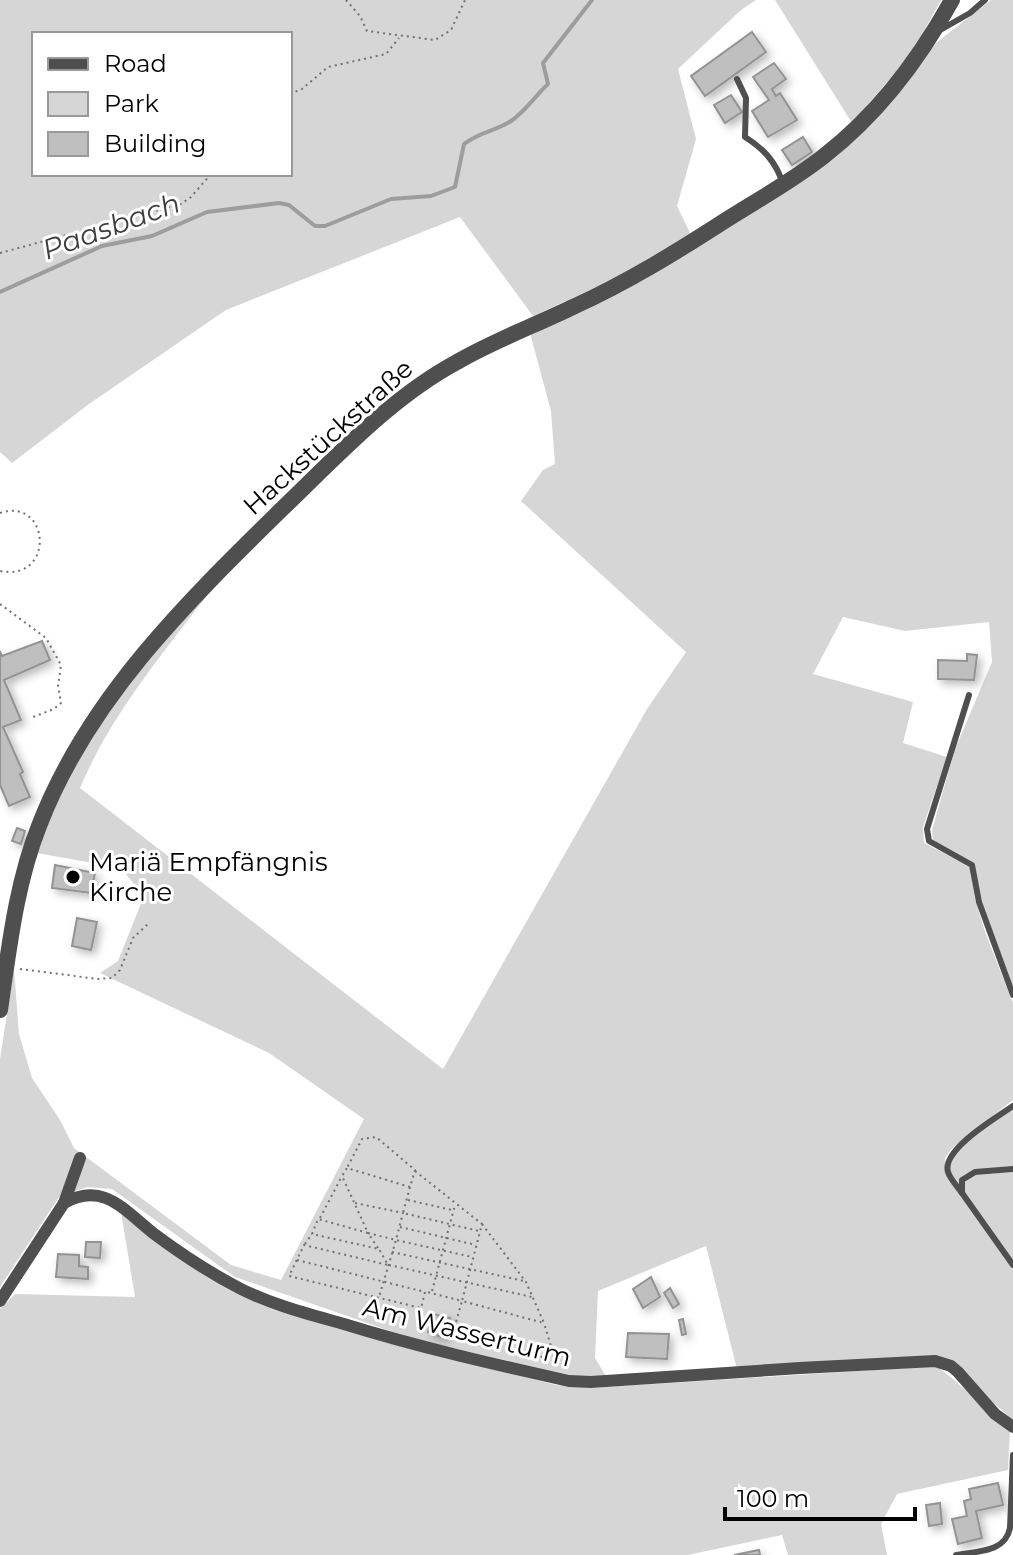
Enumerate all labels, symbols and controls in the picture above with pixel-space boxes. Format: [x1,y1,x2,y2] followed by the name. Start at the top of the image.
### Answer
[32,32,292,176] legend
[104,49,167,78] text: Road
[104,89,159,118] text: Park
[104,129,207,158] text: Building
[38,185,184,267] water label: Paasbach
[237,352,419,522] street label: Hackstückstraße
[89,846,328,908] place label: Mariä Empfängnis Kirche
[64,868,82,886] marker: Mariä Empfängnis Kirche
[360,1291,574,1373] street label: Am Wasserturm
[725,1471,915,1521] scale bar
[737,1484,809,1513] text: 100 m

